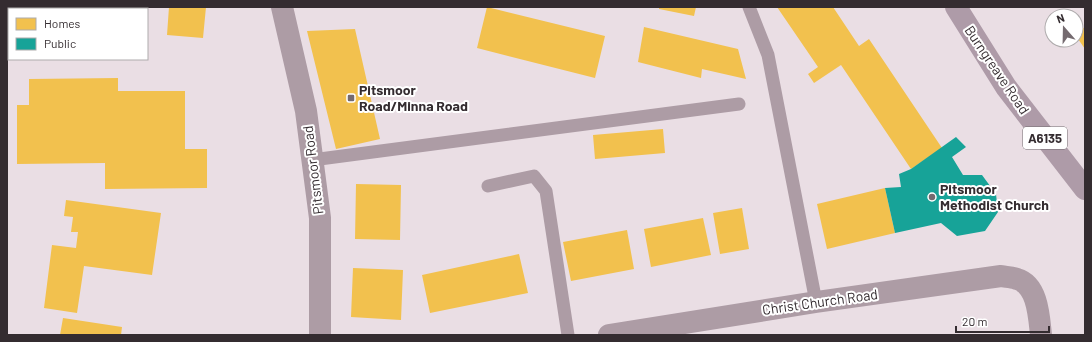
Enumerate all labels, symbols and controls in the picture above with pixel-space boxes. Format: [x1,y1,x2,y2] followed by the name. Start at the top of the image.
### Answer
[8,8,148,60] legend
[1044,8,1084,48] north arrow
[1055,11,1066,25] text: N
[44,16,81,30] text: Homes
[961,22,1033,117] street label: Burngreave Road
[44,36,76,50] text: Public
[359,81,468,114] place label: Pitsmoor Road/Minna Road
[346,93,356,103] marker: Pitsmoor Road/Minna Road
[299,125,326,215] street label: Pitsmoor Road
[1023,127,1067,149] road number: A6135
[940,180,1049,213] place label: Pitsmoor Methodist Church
[927,192,937,202] marker: Pitsmoor Methodist Church
[761,285,879,318] street label: Christ Church Road
[956,308,1049,334] scale bar
[962,314,988,328] text: 20 m

